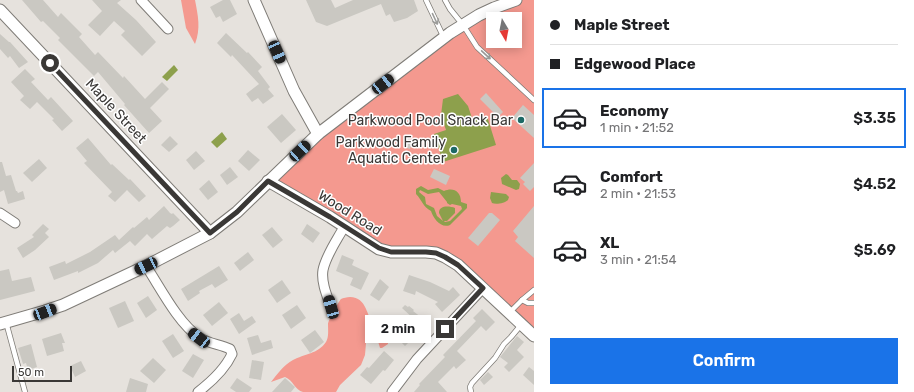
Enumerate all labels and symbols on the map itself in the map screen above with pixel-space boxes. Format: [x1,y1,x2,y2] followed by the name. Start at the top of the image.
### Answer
[486,12,522,48] north arrow
[432,13,439,25] one-way arrow
[267,39,287,65] car
[481,51,492,60] one-way arrow
[41,54,59,72] route start
[370,72,396,96] car
[82,75,151,147] street label: Maple Street
[348,112,514,129] place label: Parkwood Pool Snack Bar
[516,115,526,125] marker: Parkwood Pool Snack Bar
[336,134,447,167] place label: Parkwood Family Aquatic Center
[287,138,313,164] car
[449,145,459,155] marker: Parkwood Family Aquatic Center
[315,187,385,239] street label: Wood Road
[133,255,159,277] car
[322,294,340,320] car
[32,302,58,322] car
[365,315,431,343] callout: 2 min
[436,320,454,338] route end
[186,326,212,350] car
[12,364,72,383] scale bar

